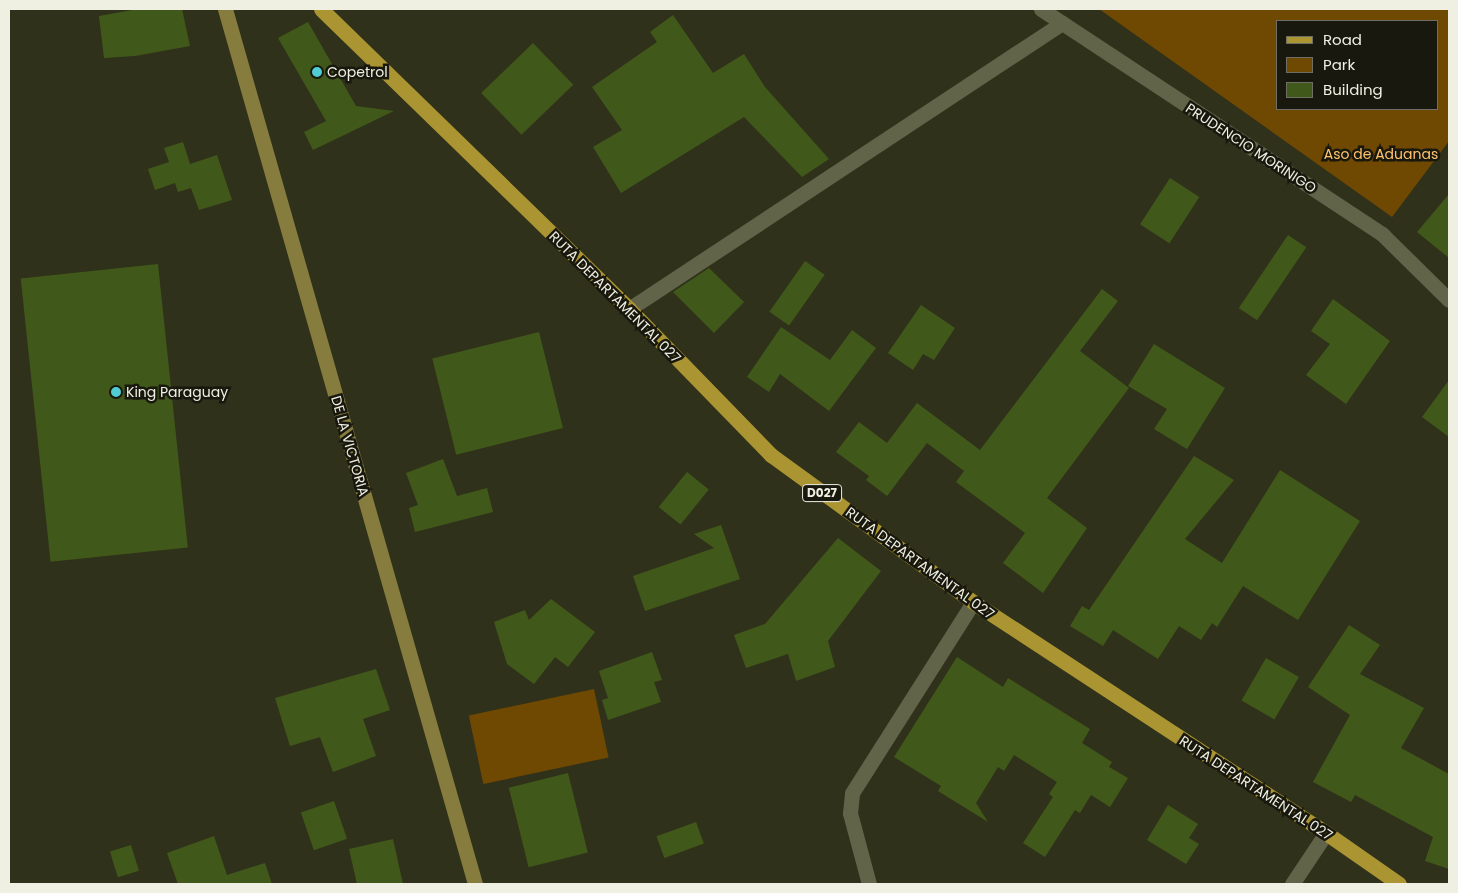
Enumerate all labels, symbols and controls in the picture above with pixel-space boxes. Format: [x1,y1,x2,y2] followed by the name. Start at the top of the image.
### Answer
[1276,20,1438,110] legend
[1323,29,1362,50] text: Road
[1323,54,1355,75] text: Park
[327,64,388,80] place label: Copetrol
[311,66,323,78] marker: Copetrol
[1323,79,1383,100] text: Building
[1183,100,1319,196] street label: PRUDENCIO MORINIGO
[1324,146,1438,162] park label: Aso de Aduanas
[546,228,684,366] street label: RUTA DEPARTAMENTAL 027
[126,384,228,400] place label: King Paraguay
[110,386,122,398] marker: King Paraguay
[328,394,372,498] street label: DE LA VICTORIA
[802,483,842,502] road number: D027
[843,504,997,622] street label: RUTA DEPARTAMENTAL 027
[1176,732,1336,844] street label: RUTA DEPARTAMENTAL 027

